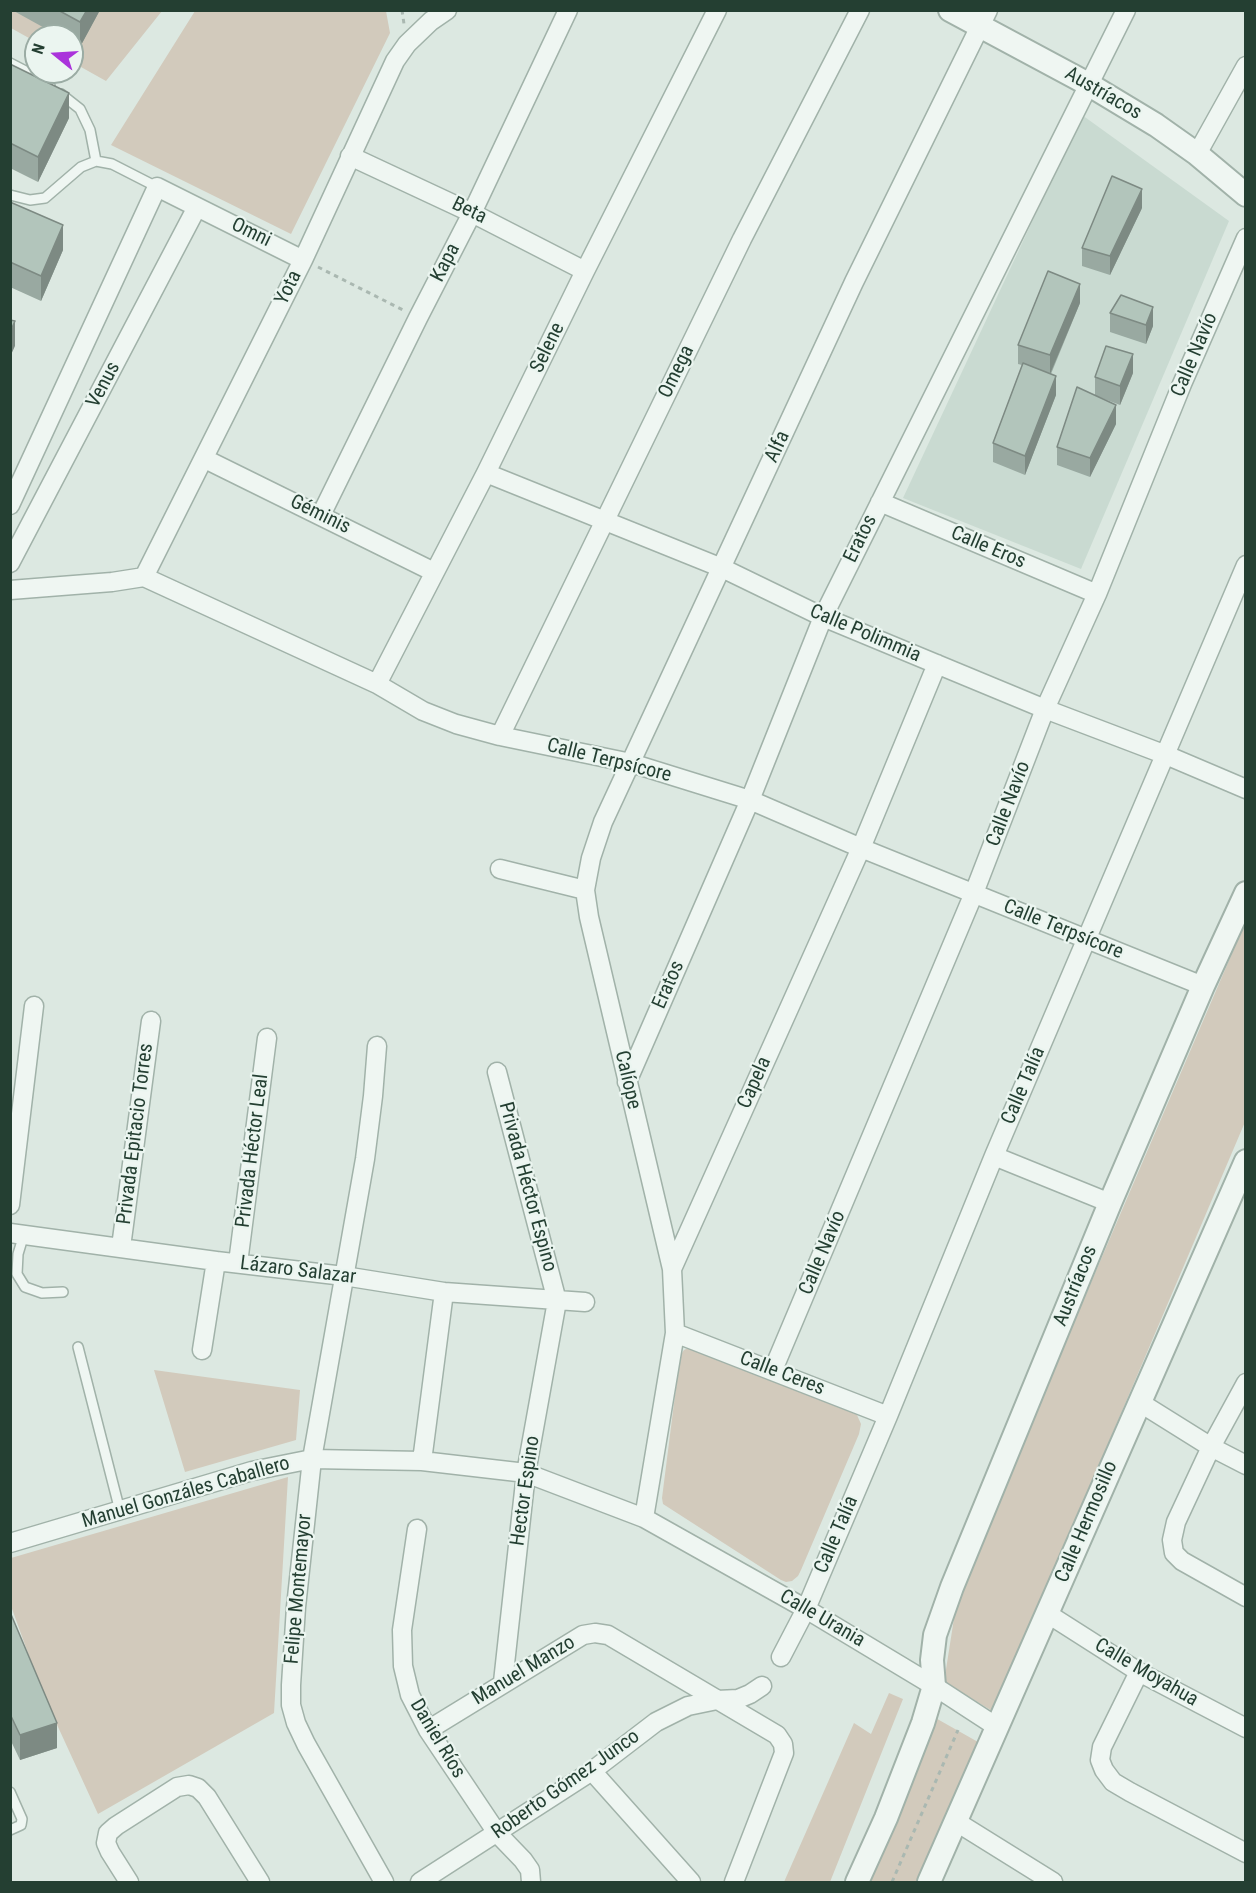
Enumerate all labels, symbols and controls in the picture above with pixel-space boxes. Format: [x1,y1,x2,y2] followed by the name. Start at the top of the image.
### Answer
[24,24,84,84] north arrow
[28,41,49,57] text: N
[1060,62,1146,126] street label: Austríacos
[448,192,490,230] street label: Beta
[227,213,275,253] street label: Omni
[426,240,466,286] street label: Kapa
[270,267,308,309] street label: Yota
[1167,309,1223,401] street label: Calle Navío
[526,319,570,377] street label: Selene
[654,342,700,402] street label: Omega
[82,358,126,412] street label: Venus
[760,427,796,467] street label: Alfa
[286,490,354,540] street label: Géminis
[839,511,883,567] street label: Eratos
[947,522,1029,574] street label: Calle Eros
[806,600,924,668] street label: Calle Polimmia
[544,734,674,788] street label: Calle Terpsícore
[982,758,1036,850] street label: Calle Navío
[1000,895,1126,965] street label: Calle Terpsícore
[648,957,690,1013] street label: Eratos
[113,1042,159,1226] street label: Privada Epitacio Torres
[997,1044,1051,1128] street label: Calle Talía
[609,1048,645,1112] street label: Calíope
[733,1053,777,1113] street label: Capela
[232,1073,274,1229] street label: Privada Héctor Leal
[493,1100,561,1274] street label: Privada Héctor Espino
[795,1207,851,1299] street label: Calle Navío
[1049,1242,1103,1330] street label: Austríacos
[239,1252,357,1290] street label: Lázaro Salazar
[736,1347,828,1401] street label: Calle Ceres
[506,1435,546,1547] street label: Hector Espino
[79,1452,293,1534] street label: Manuel Gonzáles Caballero
[1051,1457,1123,1587] street label: Calle Hermosillo
[810,1493,864,1577] street label: Calle Talía
[280,1513,318,1665] street label: Felipe Montemayor
[775,1585,869,1653] street label: Calle Urania
[468,1631,580,1711] street label: Manuel Manzo
[1090,1634,1202,1712] street label: Calle Moyahua
[404,1695,470,1783] street label: Daniel Ríos
[488,1725,644,1845] street label: Roberto Gómez Junco

